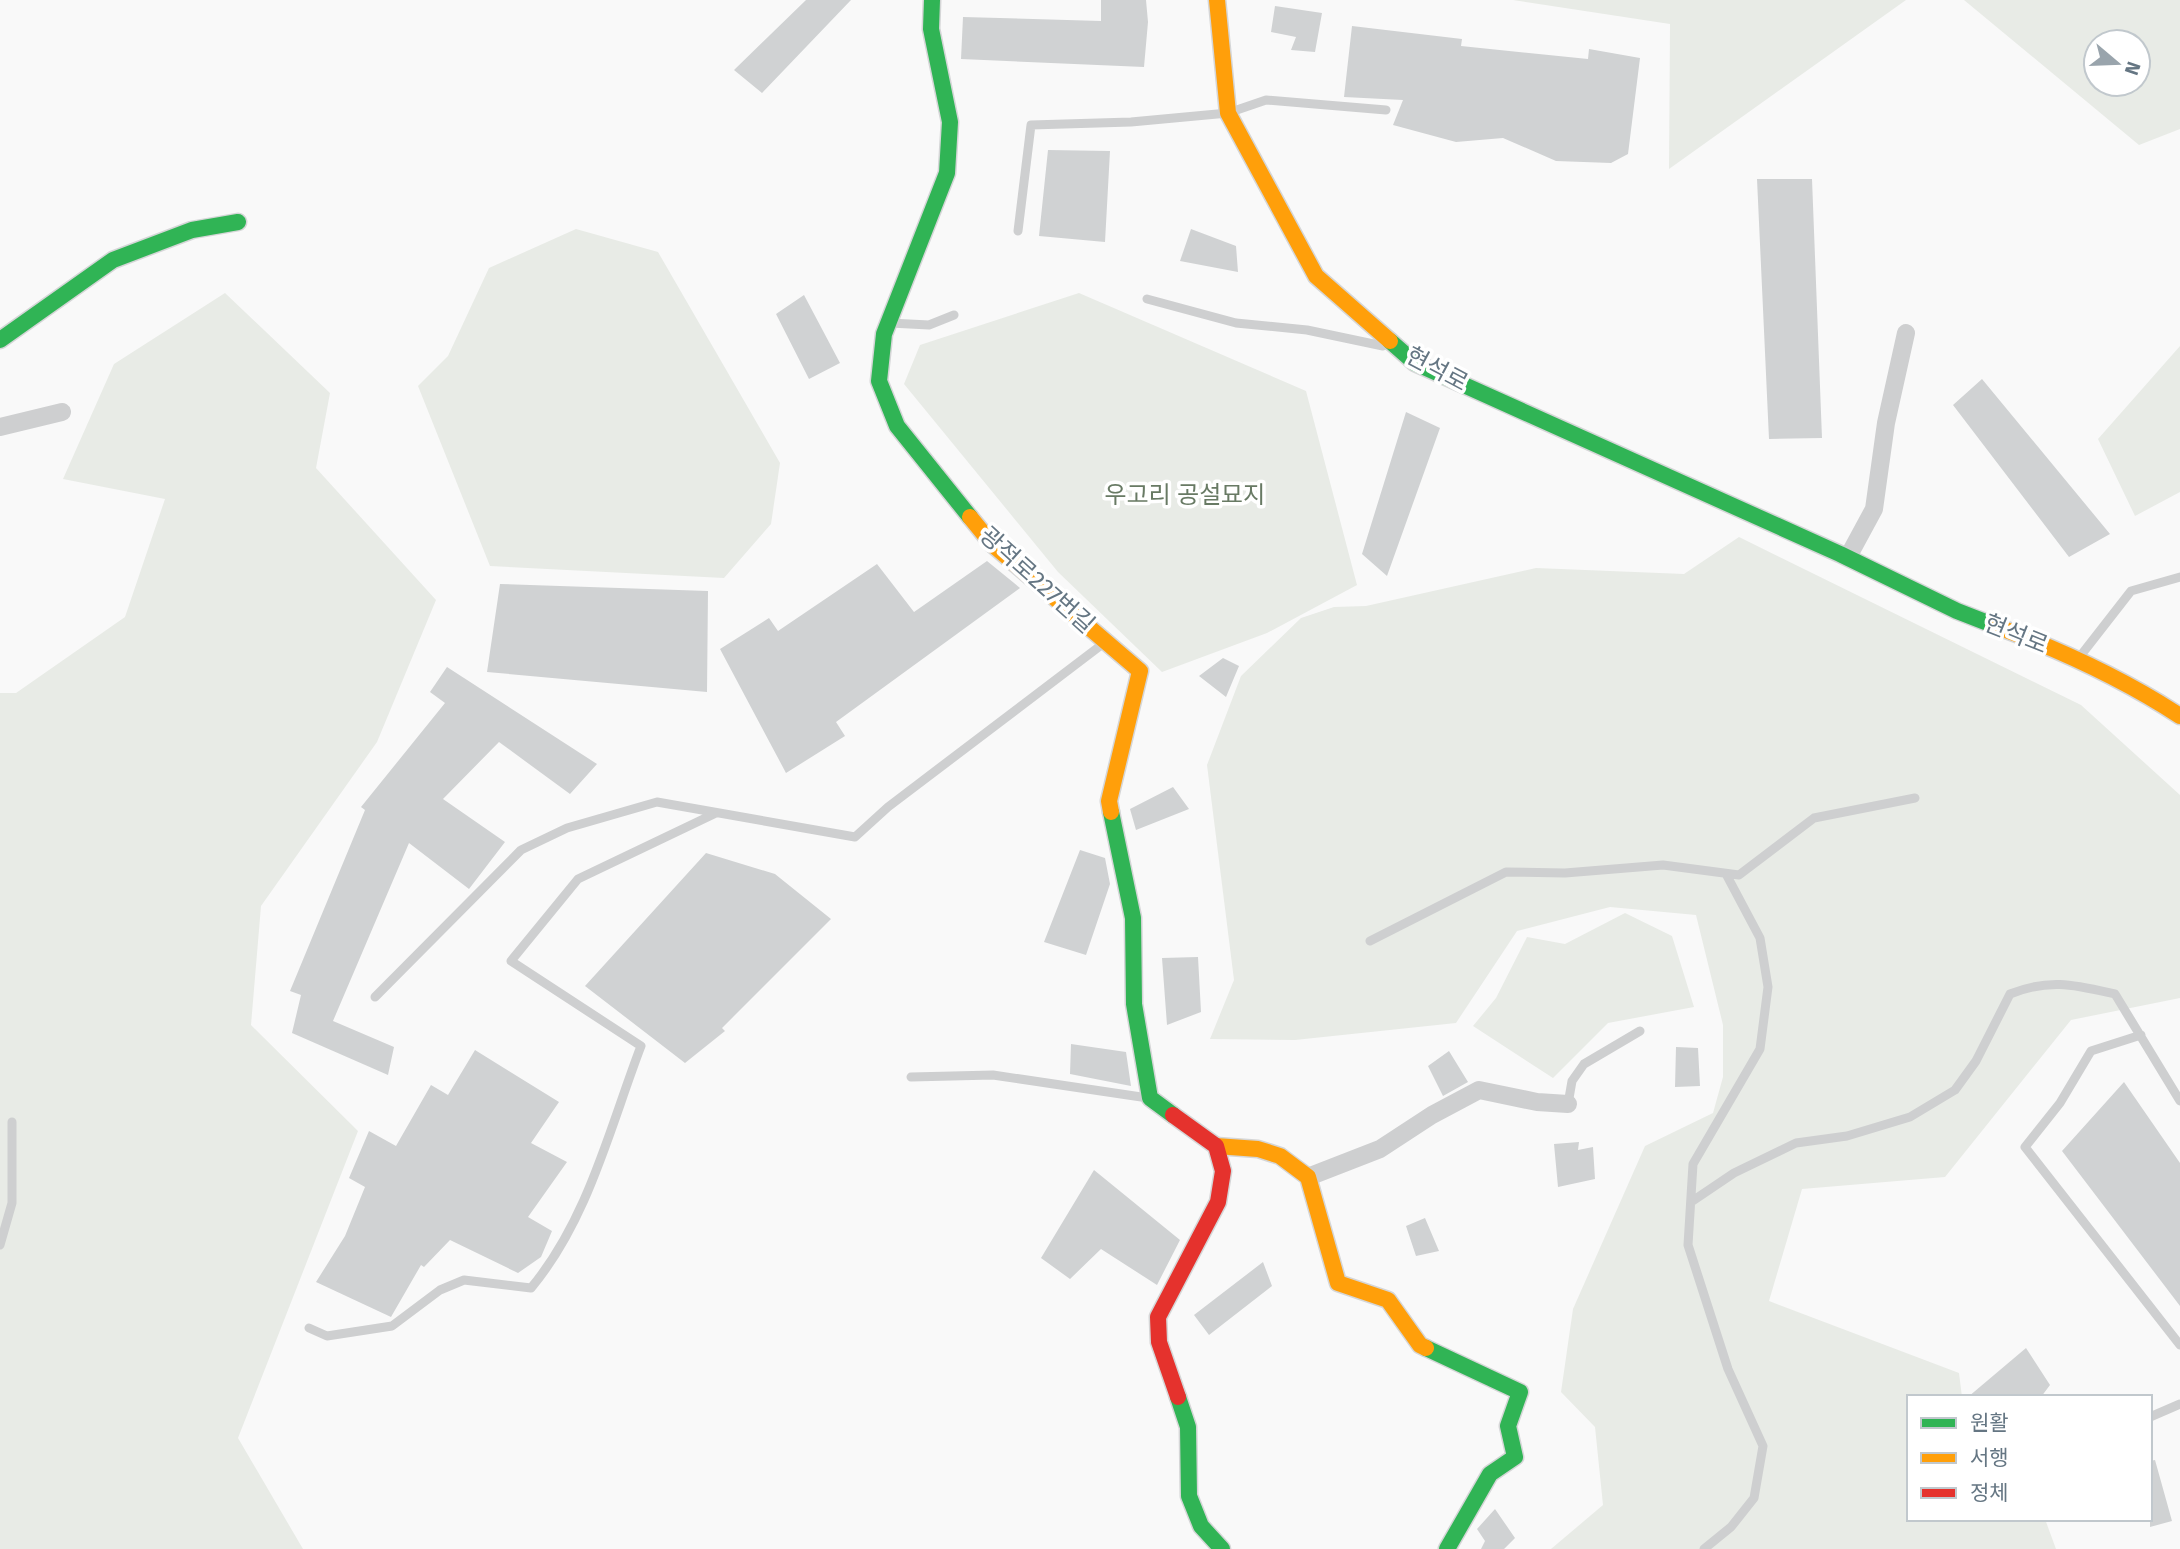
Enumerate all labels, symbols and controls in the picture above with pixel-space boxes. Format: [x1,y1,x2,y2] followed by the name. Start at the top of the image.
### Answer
[2082,28,2152,98] north arrow
[2120,59,2146,78] text: N
[1401,341,1473,397] street label: 현석로
[1105,481,1265,509] park label: 우고리 공설묘지
[974,521,1100,639] street label: 광적로227번길
[1980,609,2052,659] street label: 현석로
[1907,1395,2152,1521] legend
[1970,1410,2009,1436] text: 원활
[1970,1445,2009,1471] text: 서행
[1970,1480,2009,1506] text: 정체

